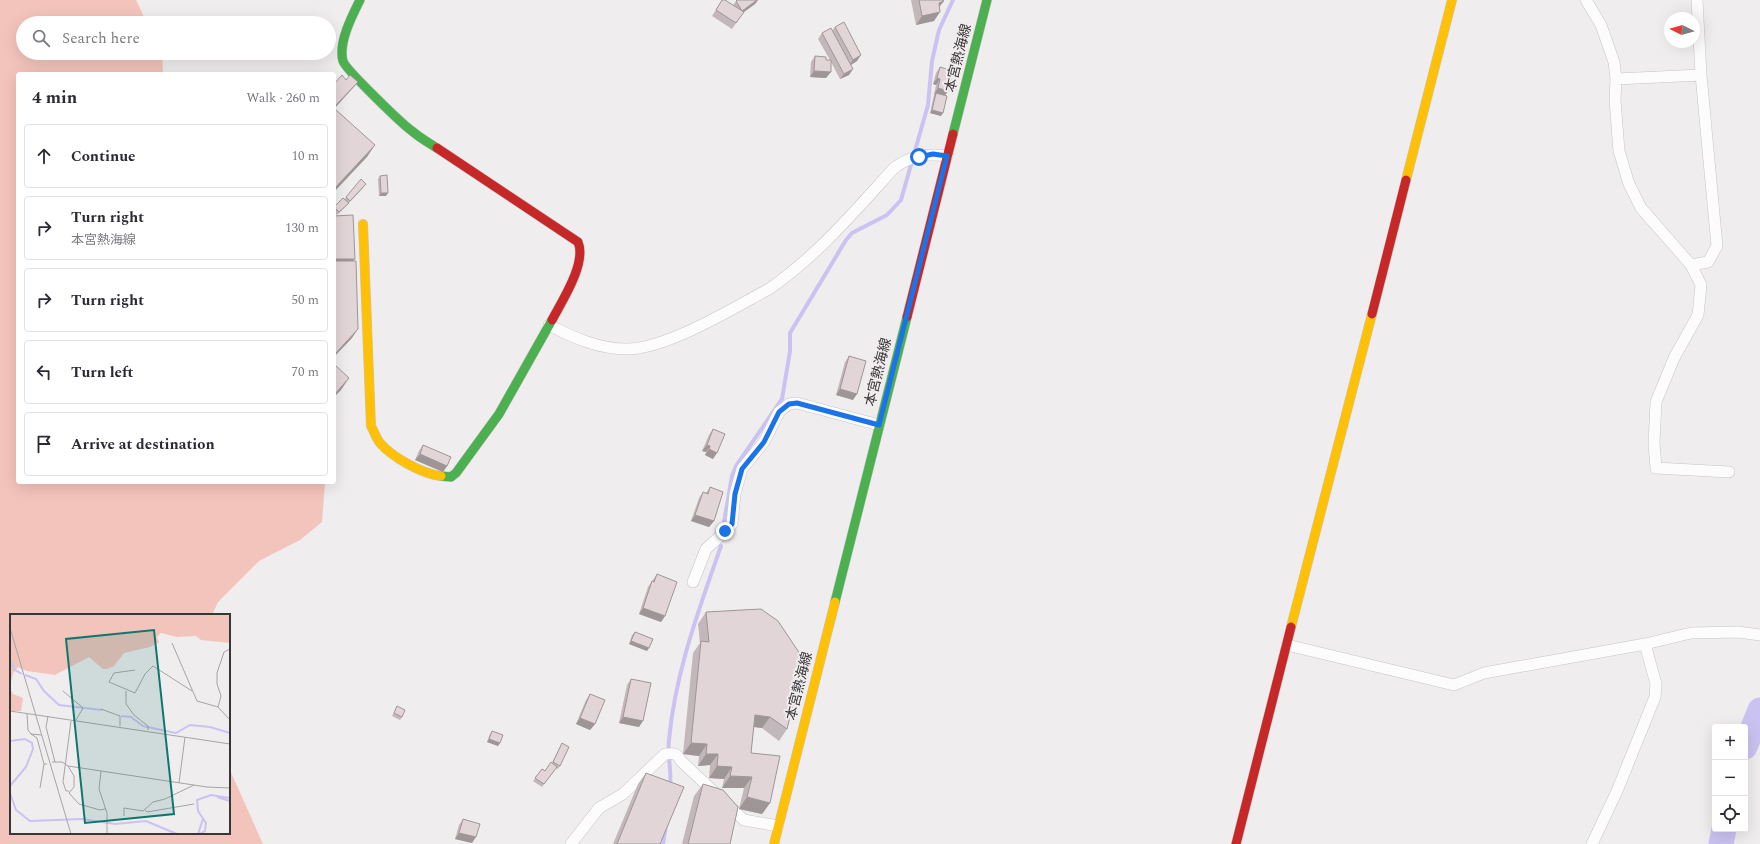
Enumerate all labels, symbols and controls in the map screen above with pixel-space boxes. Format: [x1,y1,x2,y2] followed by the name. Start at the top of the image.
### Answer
[1664,12,1700,48] north arrow
[16,16,336,60] search box
[939,21,977,95] street label: 本宮熱海線
[30,27,52,49] icon: search
[62,27,140,50] text: Search here
[32,85,77,111] text: 4 min
[246,88,320,108] text: Walk · 260 m
[33,145,55,167] icon: ahead
[71,145,136,168] text: Continue
[292,146,319,166] text: 10 m
[910,148,928,166] route start
[71,206,144,229] text: Turn right
[33,217,55,239] icon: right
[285,218,319,238] text: 130 m
[71,230,136,250] text: 本宮熱海線
[33,289,55,311] icon: right
[71,289,144,312] text: Turn right
[292,290,319,310] text: 50 m
[859,335,897,409] street label: 本宮熱海線
[33,361,55,383] icon: left
[71,361,133,384] text: Turn left
[292,362,319,382] text: 70 m
[33,433,55,455] icon: arrive
[71,433,215,456] text: Arrive at destination
[716,522,734,540] route end
[10,614,230,834] inset map
[780,649,818,723] street label: 本宮熱海線
[1712,724,1748,832] map controls
[1712,724,1748,760] button: +
[1712,760,1748,796] button: −
[1712,796,1748,832] button: locate

